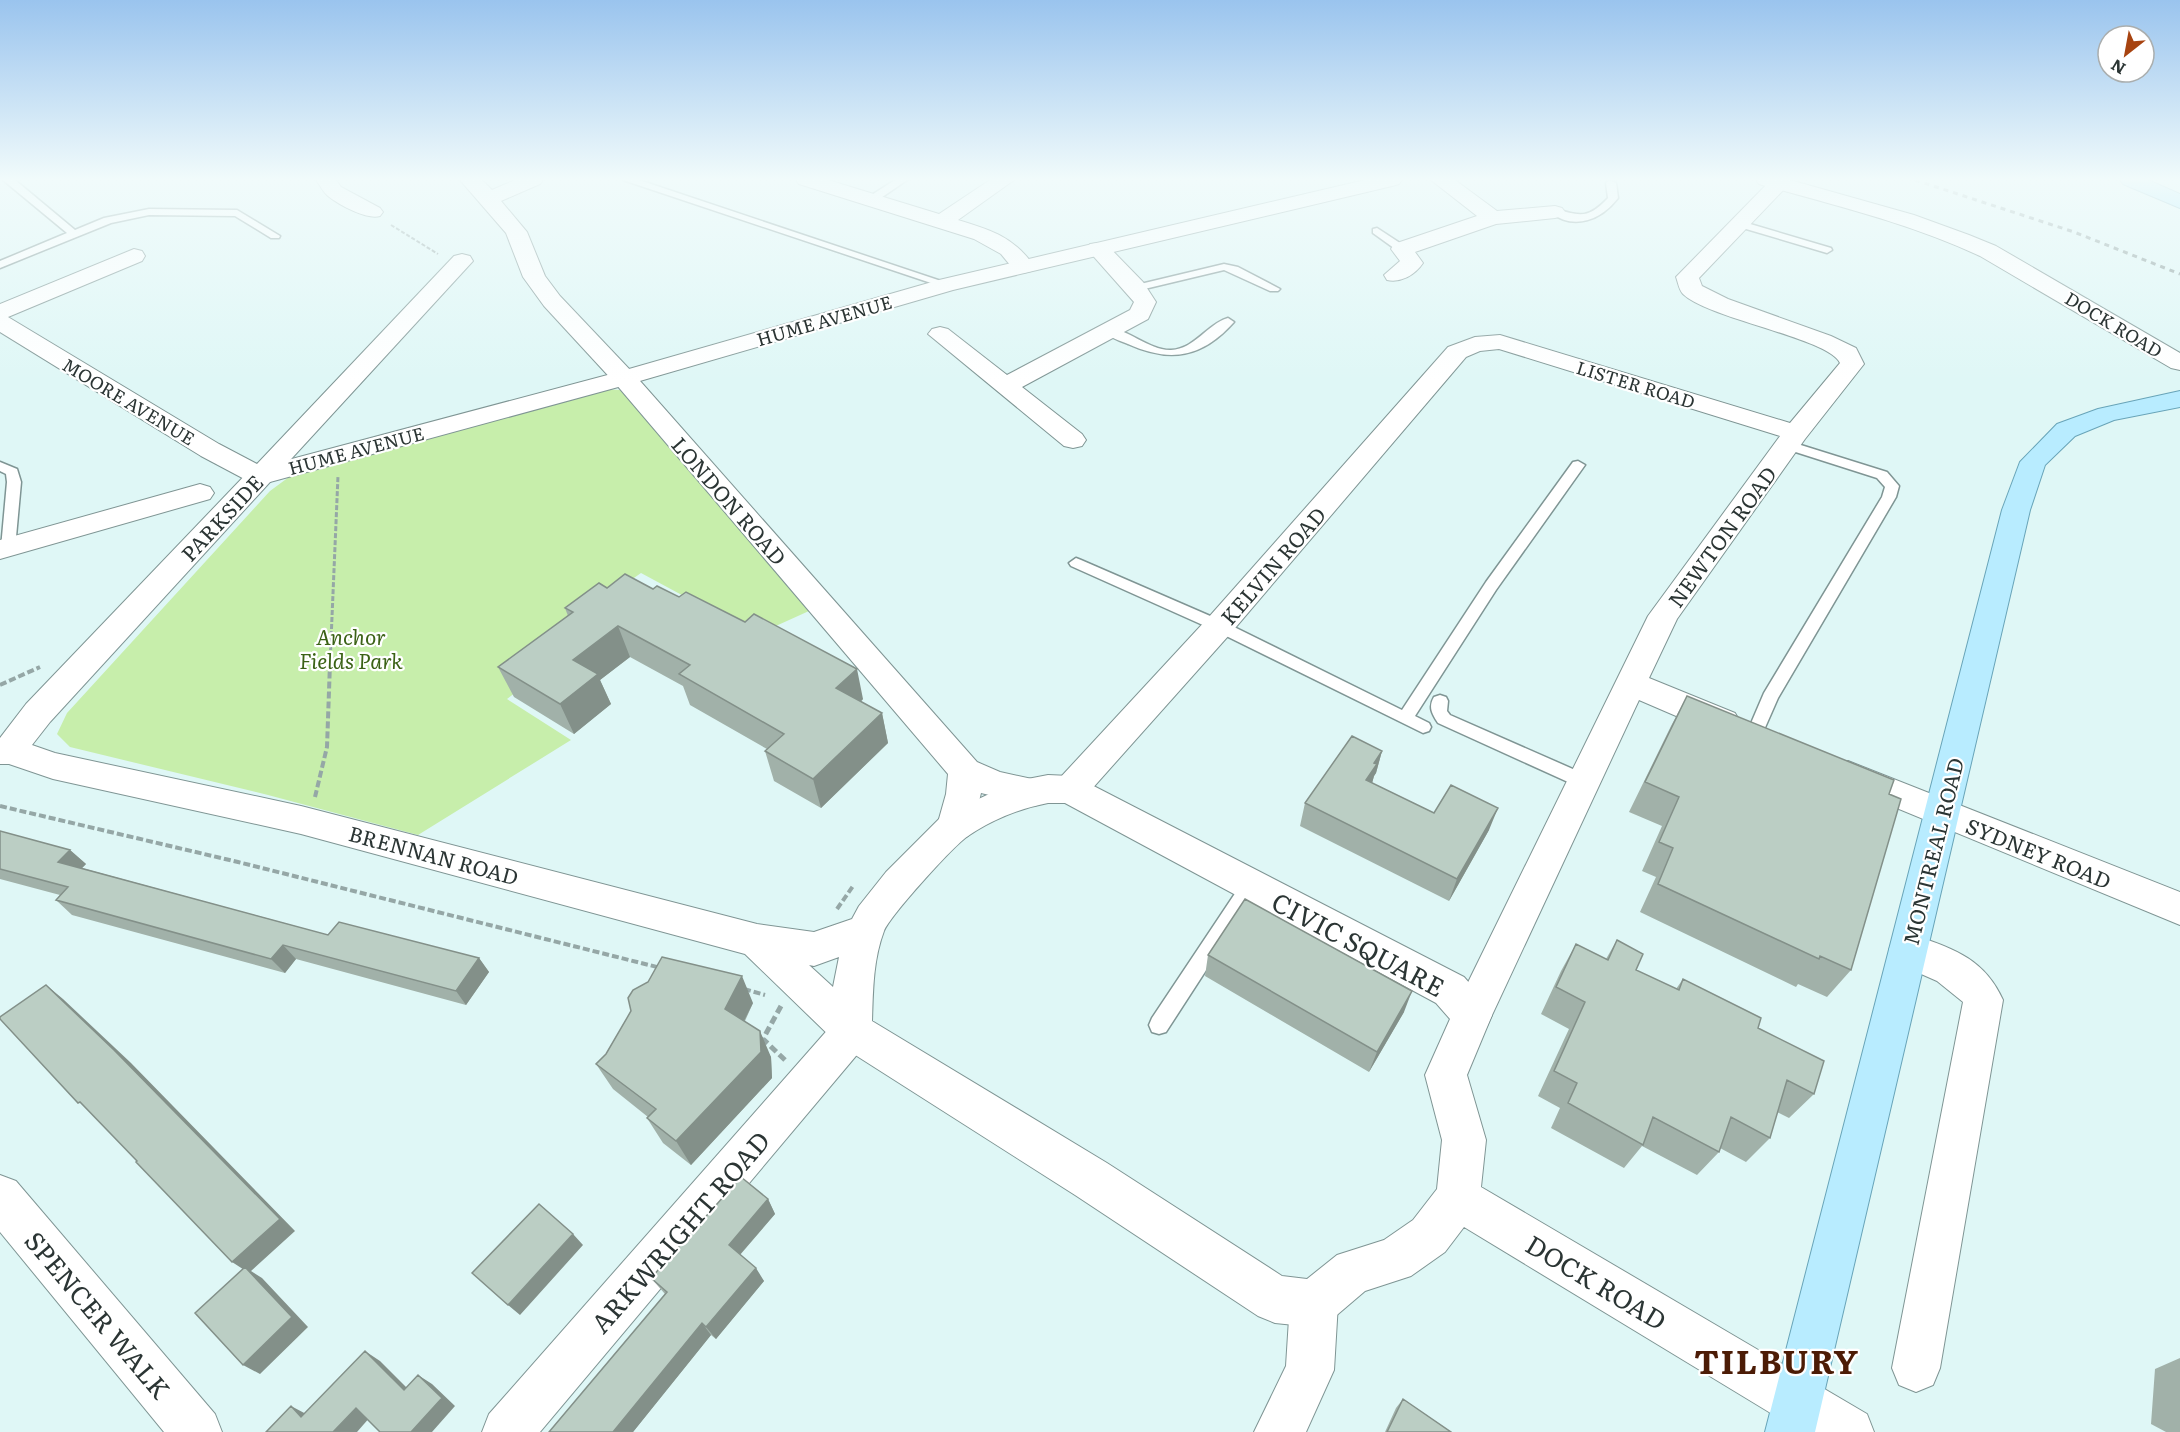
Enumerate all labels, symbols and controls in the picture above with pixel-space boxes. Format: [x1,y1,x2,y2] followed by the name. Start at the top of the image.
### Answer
[2096,24,2156,84] north arrow
[2106,54,2130,81] text: N
[2060,284,2168,364] street label: DOCK ROAD
[753,288,895,352] street label: HUME AVENUE
[58,351,200,451] street label: MOORE AVENUE
[1573,353,1699,415] street label: LISTER ROAD
[285,419,427,481] street label: HUME AVENUE
[665,429,795,571] street label: LONDON ROAD
[1659,459,1783,613] street label: NEWTON ROAD
[173,467,269,567] street label: PARKSIDE
[1212,499,1332,631] street label: KELVIN ROAD
[299,620,403,675] park label: Anchor Fields Park
[1894,754,1970,948] street label: MONTREAL ROAD
[1962,809,2116,895] street label: SYDNEY ROAD
[346,816,522,892] street label: BRENNAN ROAD
[1266,881,1452,1005] street label: CIVIC SQUARE
[580,1121,778,1341] street label: ARKWRIGHT ROAD
[17,1221,181,1407] street label: SPENCER WALK
[1519,1224,1675,1338] street label: DOCK ROAD
[1694,1335,1860,1384] district label: TILBURY

